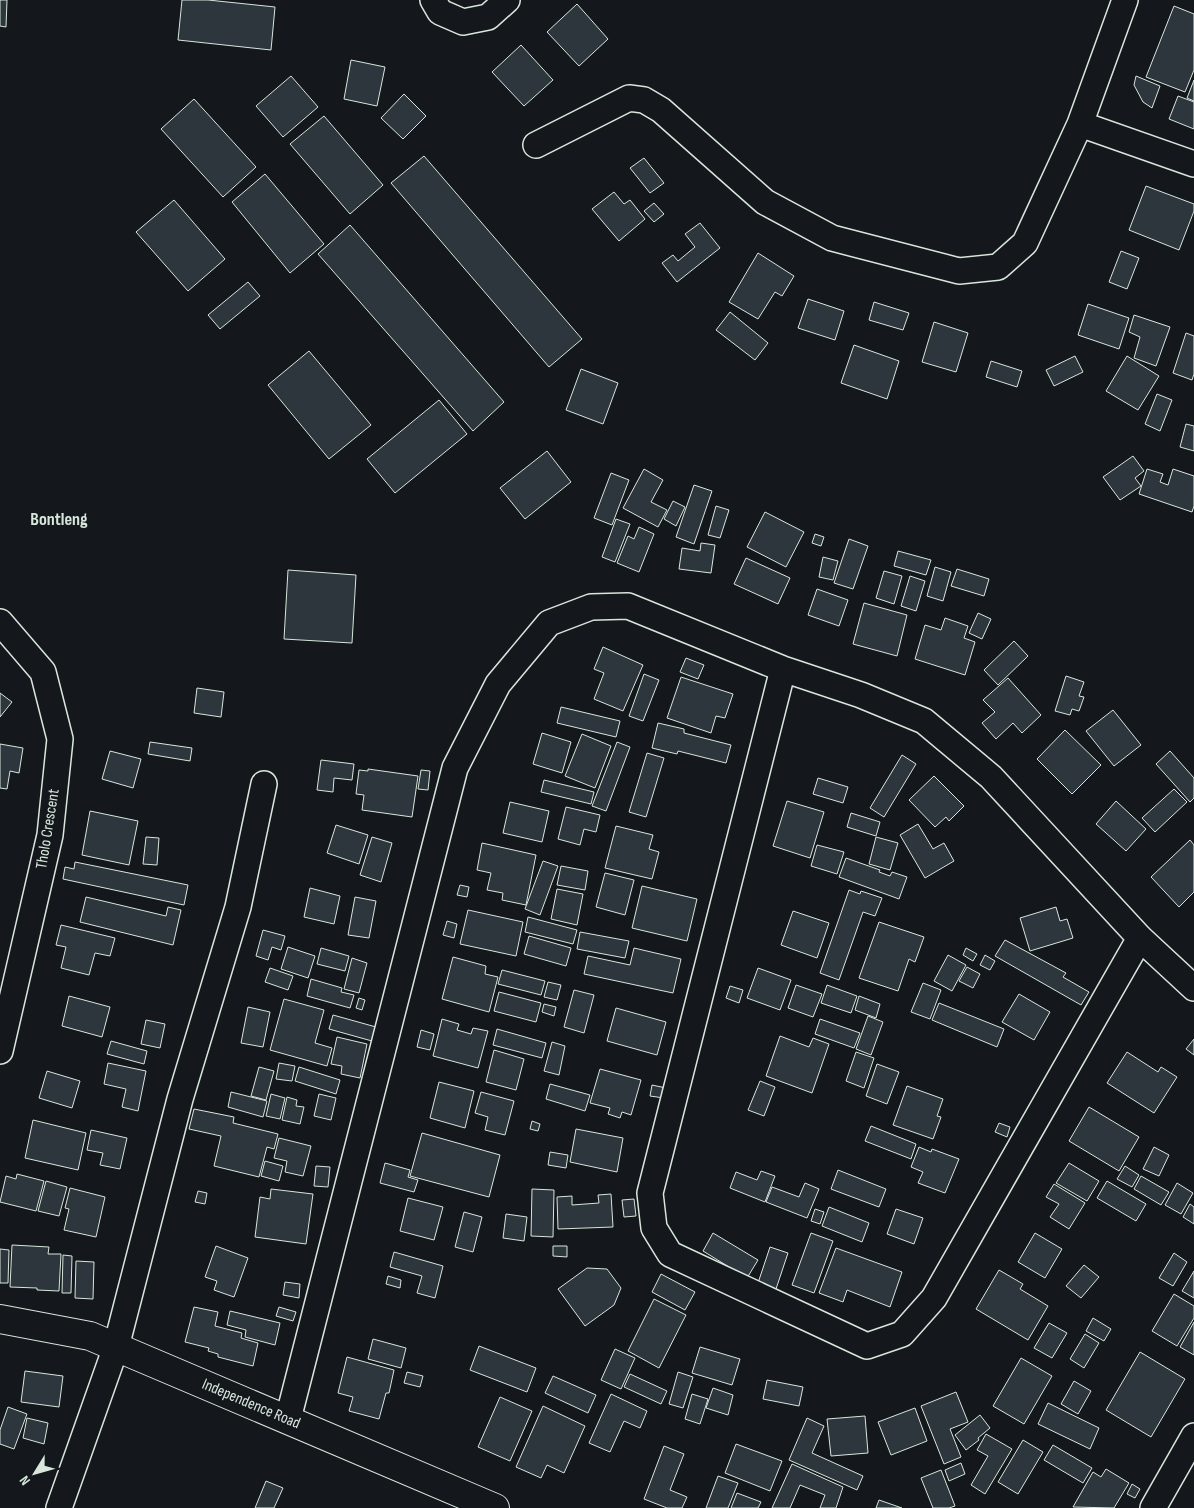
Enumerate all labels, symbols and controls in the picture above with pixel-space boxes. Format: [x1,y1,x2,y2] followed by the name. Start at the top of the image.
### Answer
[30,509,88,530] district label: Bontleng
[32,787,64,870] street label: Tholo Crescent
[199,1375,303,1433] street label: Independence Road
[10,1448,60,1498] north arrow
[16,1472,34,1489] text: N

